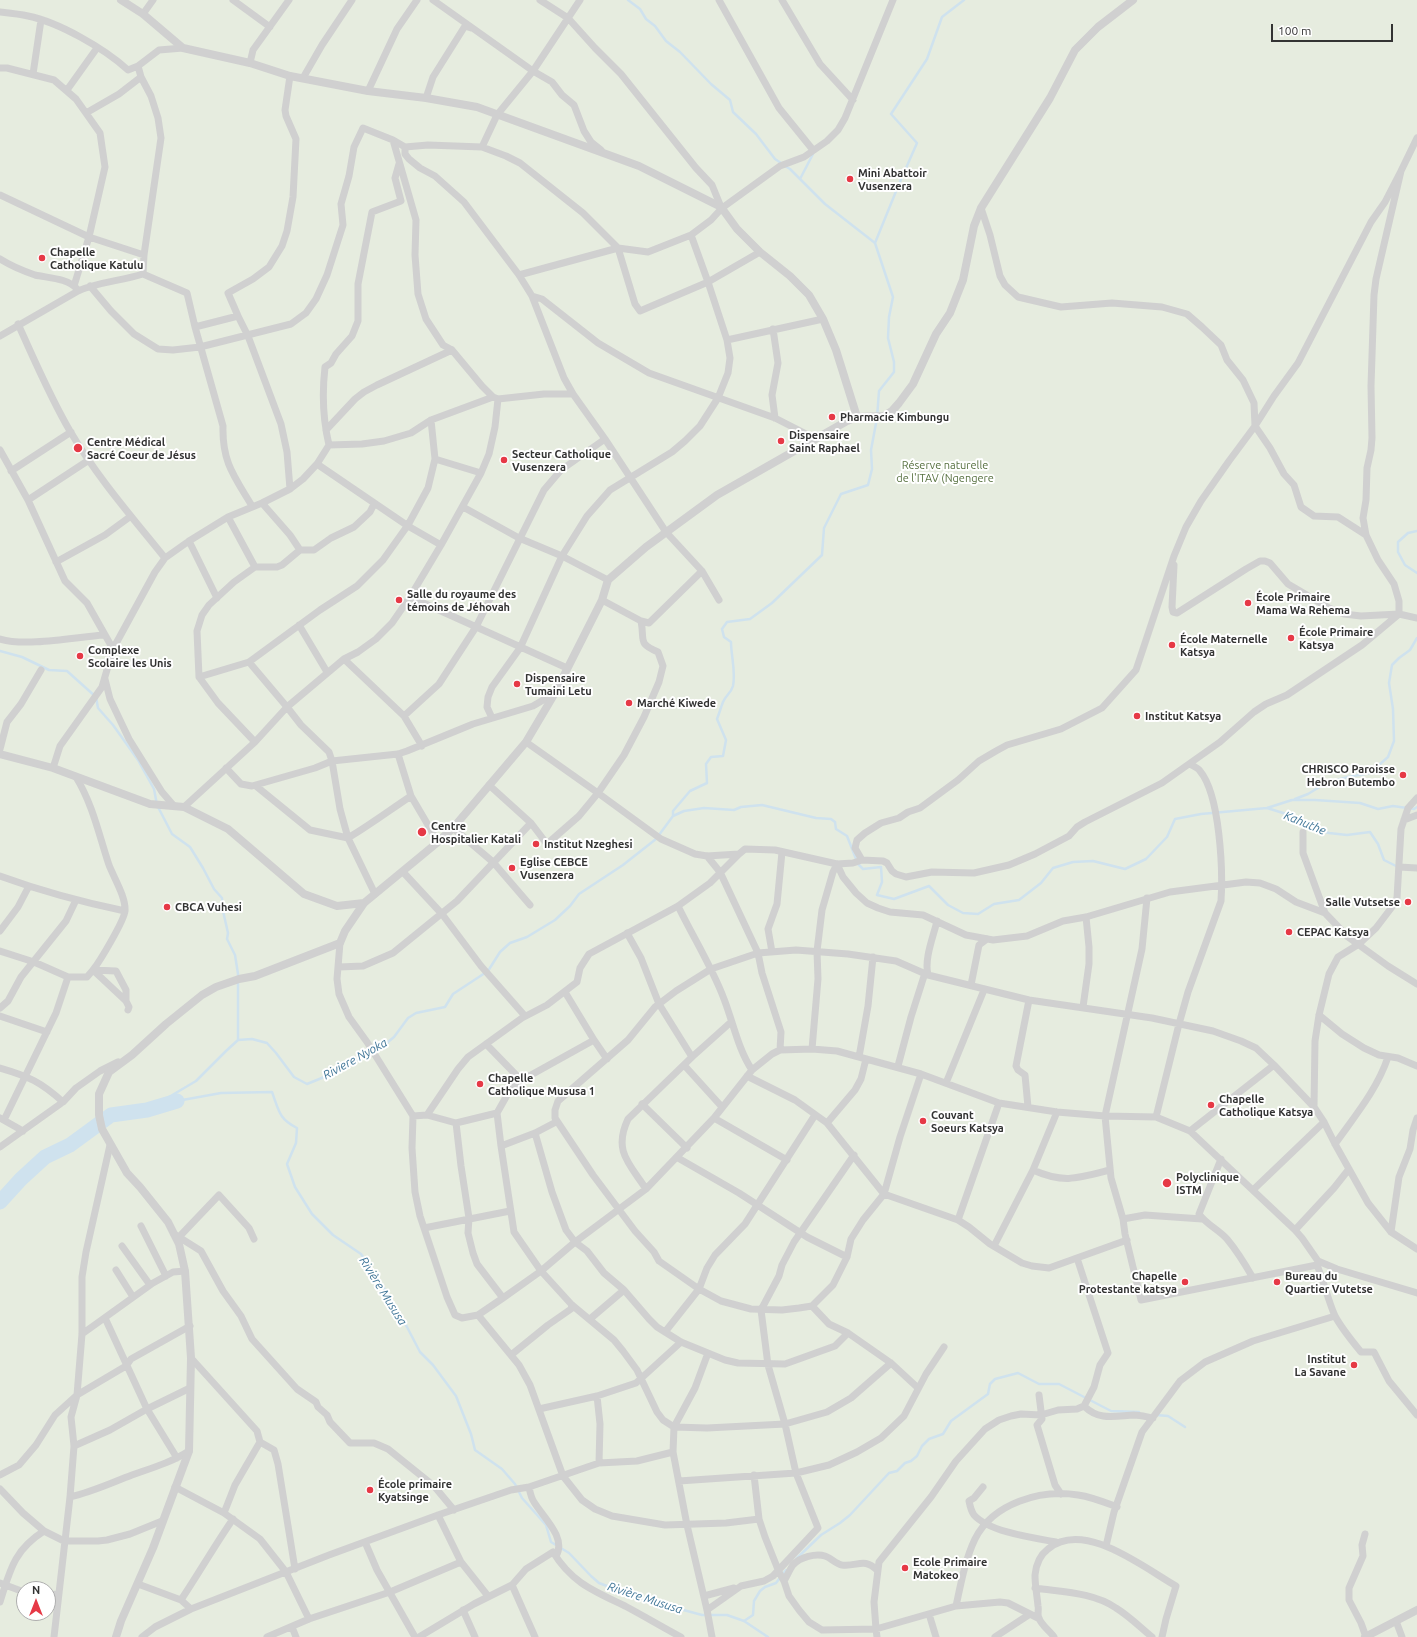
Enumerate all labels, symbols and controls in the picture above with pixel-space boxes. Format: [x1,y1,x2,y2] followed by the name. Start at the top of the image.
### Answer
[1273,16,1395,42] scale bar
[1278,24,1311,37] text: 100 m
[858,166,927,192] place label: Mini Abattoir Vusenzera
[845,174,855,184] marker: Mini Abattoir Vusenzera
[50,245,143,271] place label: Chapelle Catholique Katulu
[37,253,47,263] marker: Chapelle Catholique Katulu
[840,410,949,424] place label: Pharmacie Kimbungu
[827,412,837,422] marker: Pharmacie Kimbungu
[789,428,860,454] place label: Dispensaire Saint Raphael
[87,435,196,461] place label: Centre Médical Sacré Coeur de Jésus
[776,436,786,446] marker: Dispensaire Saint Raphael
[72,442,84,454] marker: Centre Médical Sacré Coeur de Jésus
[512,447,611,473] place label: Secteur Catholique Vusenzera
[499,455,509,465] marker: Secteur Catholique Vusenzera
[896,458,994,484] park label: Réserve naturelle de l'ITAV (Ngengere
[407,587,516,613] place label: Salle du royaume des témoins de Jéhovah
[1256,590,1350,616] place label: École Primaire Mama Wa Rehema
[394,595,404,605] marker: Salle du royaume des témoins de Jéhovah
[1243,598,1253,608] marker: École Primaire Mama Wa Rehema
[1299,625,1373,651] place label: École Primaire Katsya
[1180,632,1267,658] place label: École Maternelle Katsya
[1286,633,1296,643] marker: École Primaire Katsya
[1167,640,1177,650] marker: École Maternelle Katsya
[88,643,172,669] place label: Complexe Scolaire les Unis
[75,651,85,661] marker: Complexe Scolaire les Unis
[525,671,592,697] place label: Dispensaire Tumaini Letu
[512,679,522,689] marker: Dispensaire Tumaini Letu
[637,696,716,710] place label: Marché Kiwede
[624,698,634,708] marker: Marché Kiwede
[1145,709,1221,723] place label: Institut Katsya
[1132,711,1142,721] marker: Institut Katsya
[1302,762,1395,788] place label: CHRISCO Paroisse Hebron Butembo
[1398,770,1408,780] marker: CHRISCO Paroisse Hebron Butembo
[1282,808,1328,838] water label: Kahuthe
[431,819,521,845] place label: Centre Hospitalier Katali
[416,826,428,838] marker: Centre Hospitalier Katali
[544,837,633,851] place label: Institut Nzeghesi
[531,839,541,849] marker: Institut Nzeghesi
[520,855,588,881] place label: Eglise CEBCE Vusenzera
[507,863,517,873] marker: Eglise CEBCE Vusenzera
[1326,895,1400,909] place label: Salle Vutsetse
[1403,897,1413,907] marker: Salle Vutsetse
[175,900,242,914] place label: CBCA Vuhesi
[162,902,172,912] marker: CBCA Vuhesi
[1297,925,1369,939] place label: CEPAC Katsya
[1284,927,1294,937] marker: CEPAC Katsya
[320,1035,390,1083] water label: Riviere Nyoka
[488,1071,595,1097] place label: Chapelle Catholique Mususa 1
[475,1079,485,1089] marker: Chapelle Catholique Mususa 1
[1219,1092,1313,1118] place label: Chapelle Catholique Katsya
[1206,1100,1216,1110] marker: Chapelle Catholique Katsya
[931,1108,1004,1134] place label: Couvant Soeurs Katsya
[918,1116,928,1126] marker: Couvant Soeurs Katsya
[1176,1170,1239,1196] place label: Polyclinique ISTM
[1161,1177,1173,1189] marker: Polyclinique ISTM
[356,1254,410,1328] water label: Rivière Mususa
[1079,1269,1177,1295] place label: Chapelle Protestante katsya
[1285,1269,1373,1295] place label: Bureau du Quartier Vutetse
[1180,1277,1190,1287] marker: Chapelle Protestante katsya
[1272,1277,1282,1287] marker: Bureau du Quartier Vutetse
[1295,1352,1346,1378] place label: Institut La Savane
[1349,1360,1359,1370] marker: Institut La Savane
[378,1477,452,1503] place label: École primaire Kyatsinge
[365,1485,375,1495] marker: École primaire Kyatsinge
[913,1555,987,1581] place label: Ecole Primaire Matokeo
[900,1563,910,1573] marker: Ecole Primaire Matokeo
[606,1579,684,1617] water label: Rivière Mususa
[16,1581,56,1621] north arrow
[32,1584,40,1596] text: N

